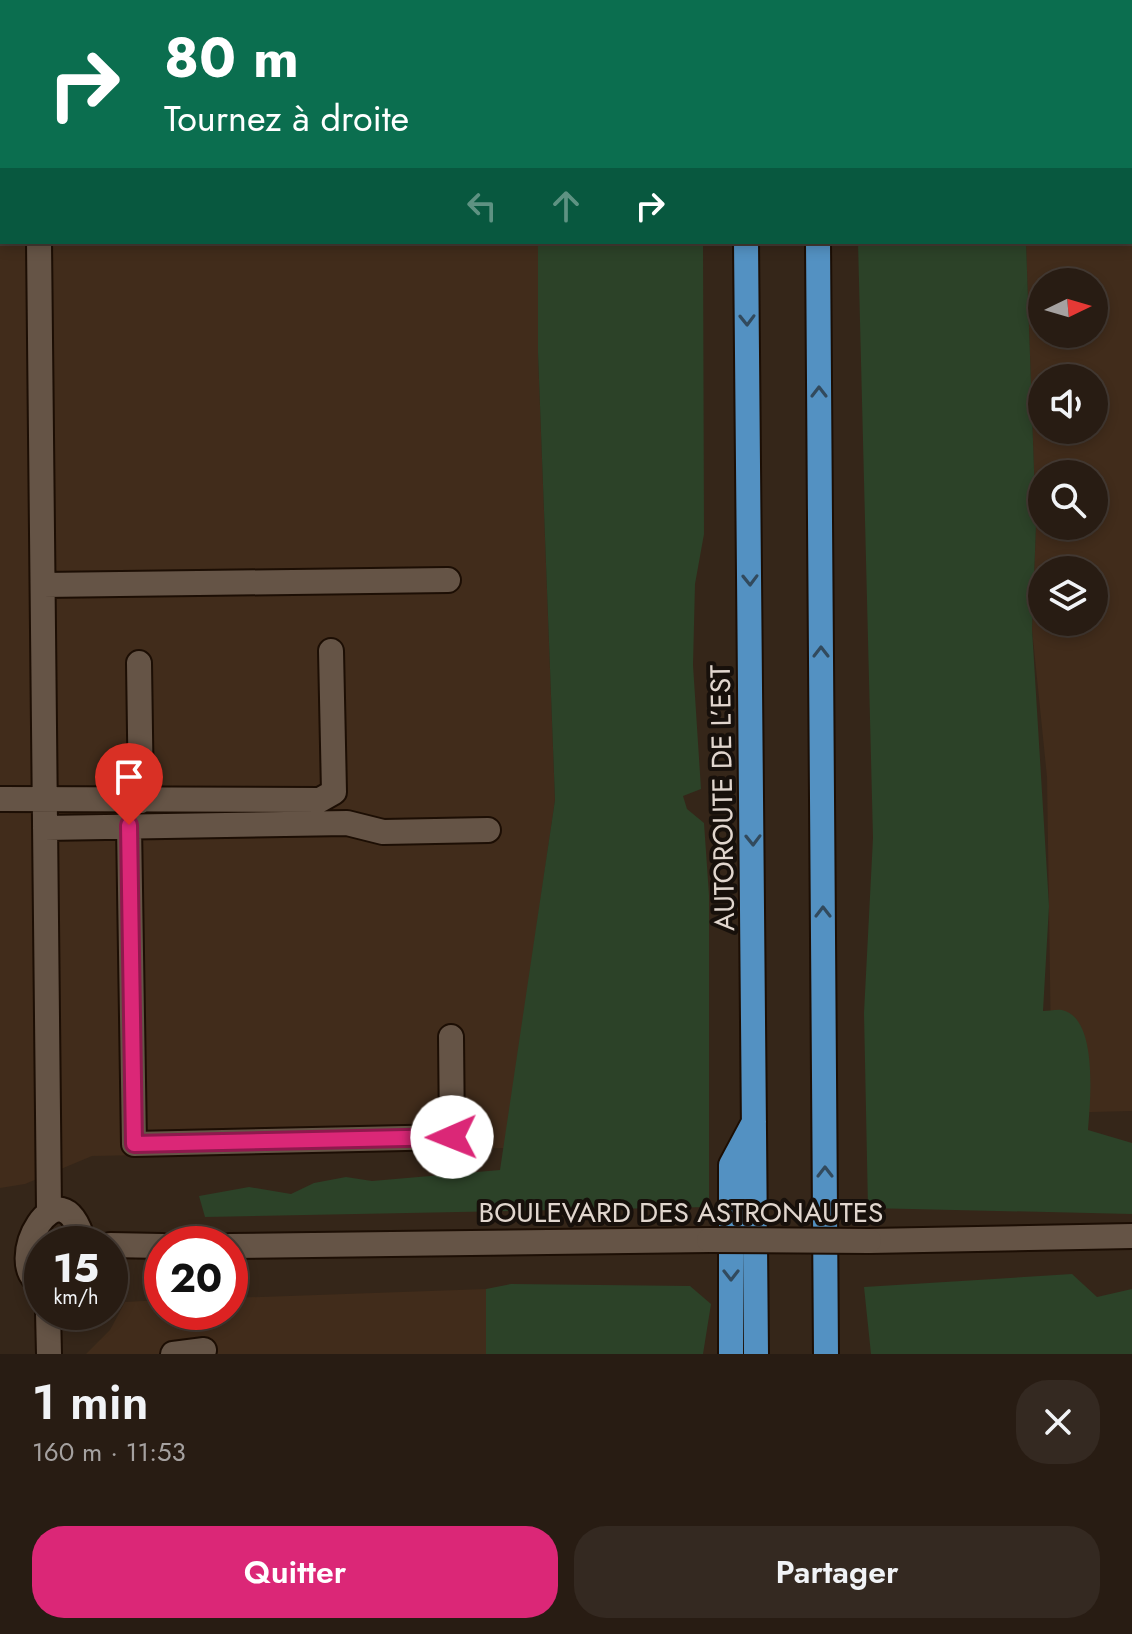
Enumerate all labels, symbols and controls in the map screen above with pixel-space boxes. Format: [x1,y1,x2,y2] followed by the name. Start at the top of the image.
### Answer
[164,17,299,98] text: 80 m
[32,32,136,136] icon: right
[164,92,409,144] text: Tournez à droite
[460,184,504,228] icon: left
[544,184,588,228] icon: ahead
[628,184,672,228] icon: right
[1028,268,1108,348] north arrow
[1028,268,1108,636] map controls
[738,314,755,327] one-way arrow
[1028,364,1108,444] button: sound
[810,385,828,398] one-way arrow
[1028,460,1108,540] button: search
[1028,556,1108,636] button: layers
[741,574,758,587] one-way arrow
[812,645,830,658] one-way arrow
[700,665,745,931] street label: AUTOROUTE DE L’EST
[95,743,163,825] pin
[107,755,151,799] icon: arrive
[744,834,761,847] one-way arrow
[814,905,832,918] one-way arrow
[410,1095,494,1179] position arrow
[816,1165,834,1178] one-way arrow
[479,1192,883,1233] street label: BOULEVARD DES ASTRONAUTES
[144,1226,248,1330] speed limit sign: 20
[53,1239,99,1297] text: 15
[722,1269,740,1282] one-way arrow
[53,1283,99,1312] text: km/h
[32,1368,149,1437] text: 1 min
[1016,1380,1100,1464] button: close
[32,1433,186,1471] text: 160 m · 11:53
[32,1526,558,1618] button: Quitter
[574,1526,1100,1618] button: Partager

